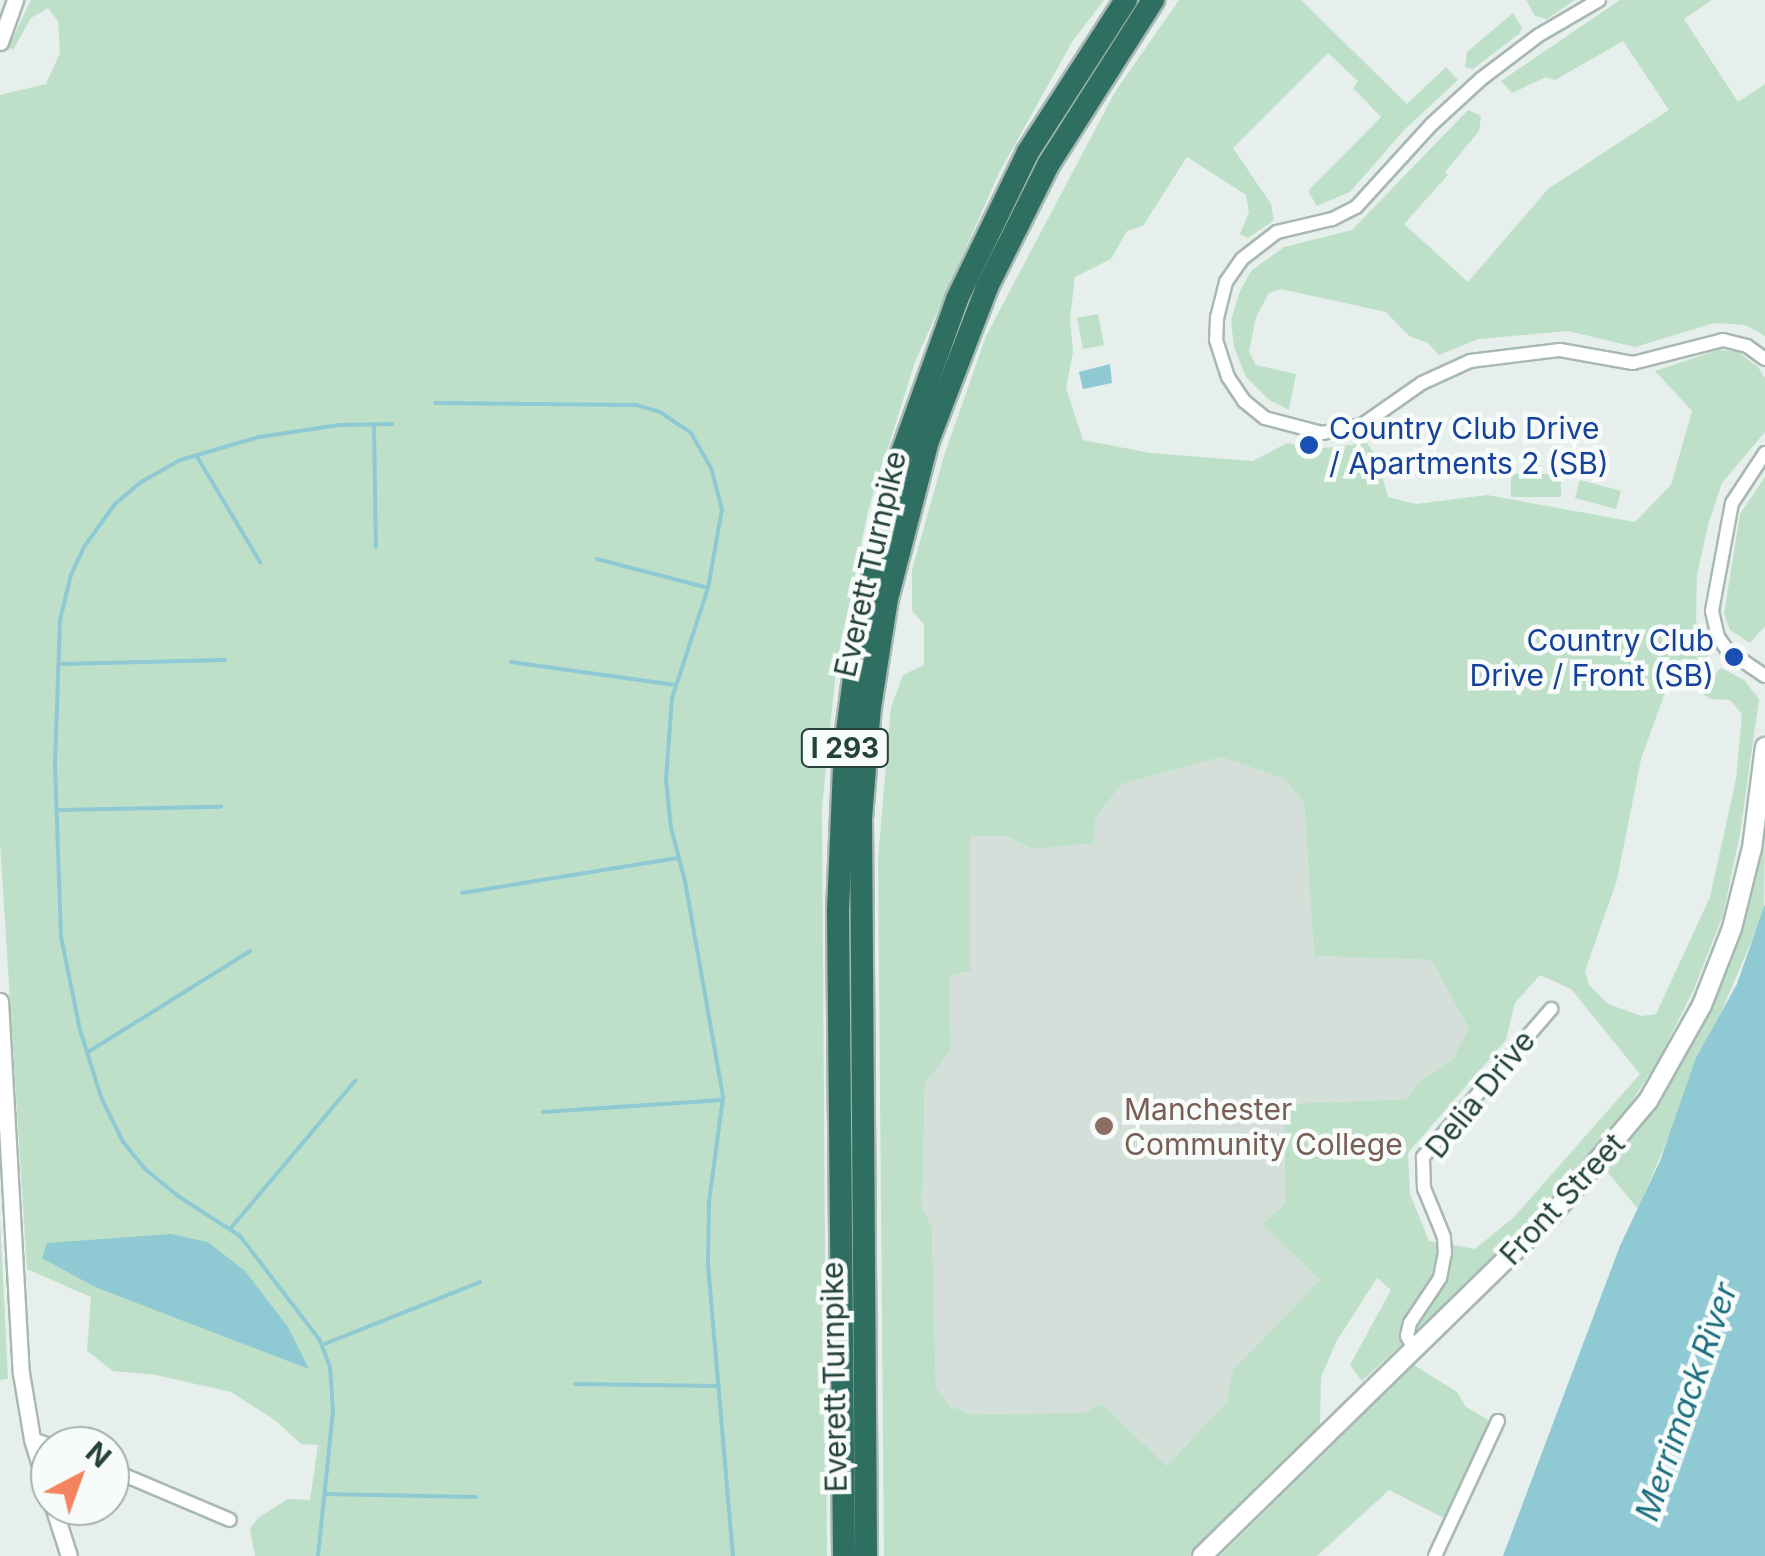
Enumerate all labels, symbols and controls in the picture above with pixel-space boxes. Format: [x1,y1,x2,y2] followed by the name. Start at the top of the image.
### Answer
[1329,410,1609,480] place label: Country Club Drive / Apartments 2 (SB)
[1298,434,1320,456] marker: Country Club Drive / Apartments 2 (SB)
[827,448,913,680] street label: Everett Turnpike
[1470,622,1714,692] place label: Country Club Drive / Front (SB)
[1723,646,1745,668] marker: Country Club Drive / Front (SB)
[800,725,890,771] road number: I 293
[1418,1023,1542,1165] street label: Delia Drive
[1124,1091,1403,1162] place label: Manchester Community College
[1093,1115,1115,1137] marker: Manchester Community College
[1492,1126,1632,1272] street label: Front Street
[814,1261,854,1493] street label: Everett Turnpike
[1628,1278,1746,1526] water label: Merrimack River
[30,1426,130,1526] north arrow
[79,1435,118,1475] text: N

